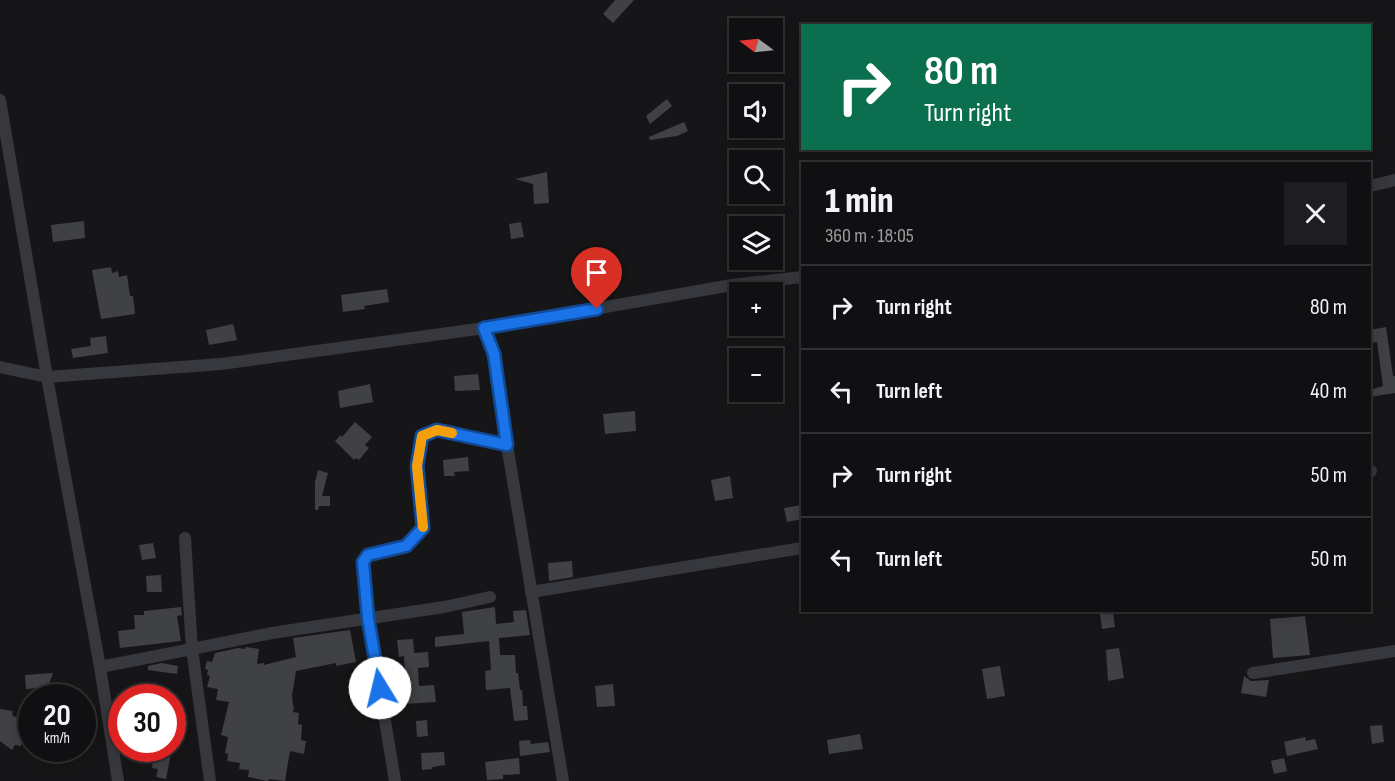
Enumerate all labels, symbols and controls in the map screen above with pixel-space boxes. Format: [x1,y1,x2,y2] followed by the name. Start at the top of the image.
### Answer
[729,18,783,72] north arrow
[729,18,783,402] map controls
[924,46,998,97] text: 80 m
[825,48,903,126] icon: right
[729,84,783,138] button: sound
[924,97,1011,129] text: Turn right
[729,150,783,204] button: search
[825,180,893,223] text: 1 min
[1284,182,1347,245] button: close
[729,216,783,270] button: layers
[825,224,914,248] text: 360 m · 18:05
[571,247,622,309] pin
[580,256,613,289] icon: arrive
[729,282,783,336] button: +
[825,291,858,324] icon: right
[876,294,952,321] text: Turn right
[1310,294,1347,321] text: 80 m
[729,348,783,402] button: −
[825,375,858,408] icon: left
[876,378,942,405] text: Turn left
[1310,378,1347,405] text: 40 m
[825,459,858,492] icon: right
[876,462,952,489] text: Turn right
[1311,462,1347,489] text: 50 m
[825,543,858,576] icon: left
[876,546,942,573] text: Turn left
[1311,546,1347,573] text: 50 m
[348,656,412,720] position arrow
[108,684,186,762] speed limit sign: 30
[43,698,71,734] text: 20
[44,729,70,748] text: km/h

